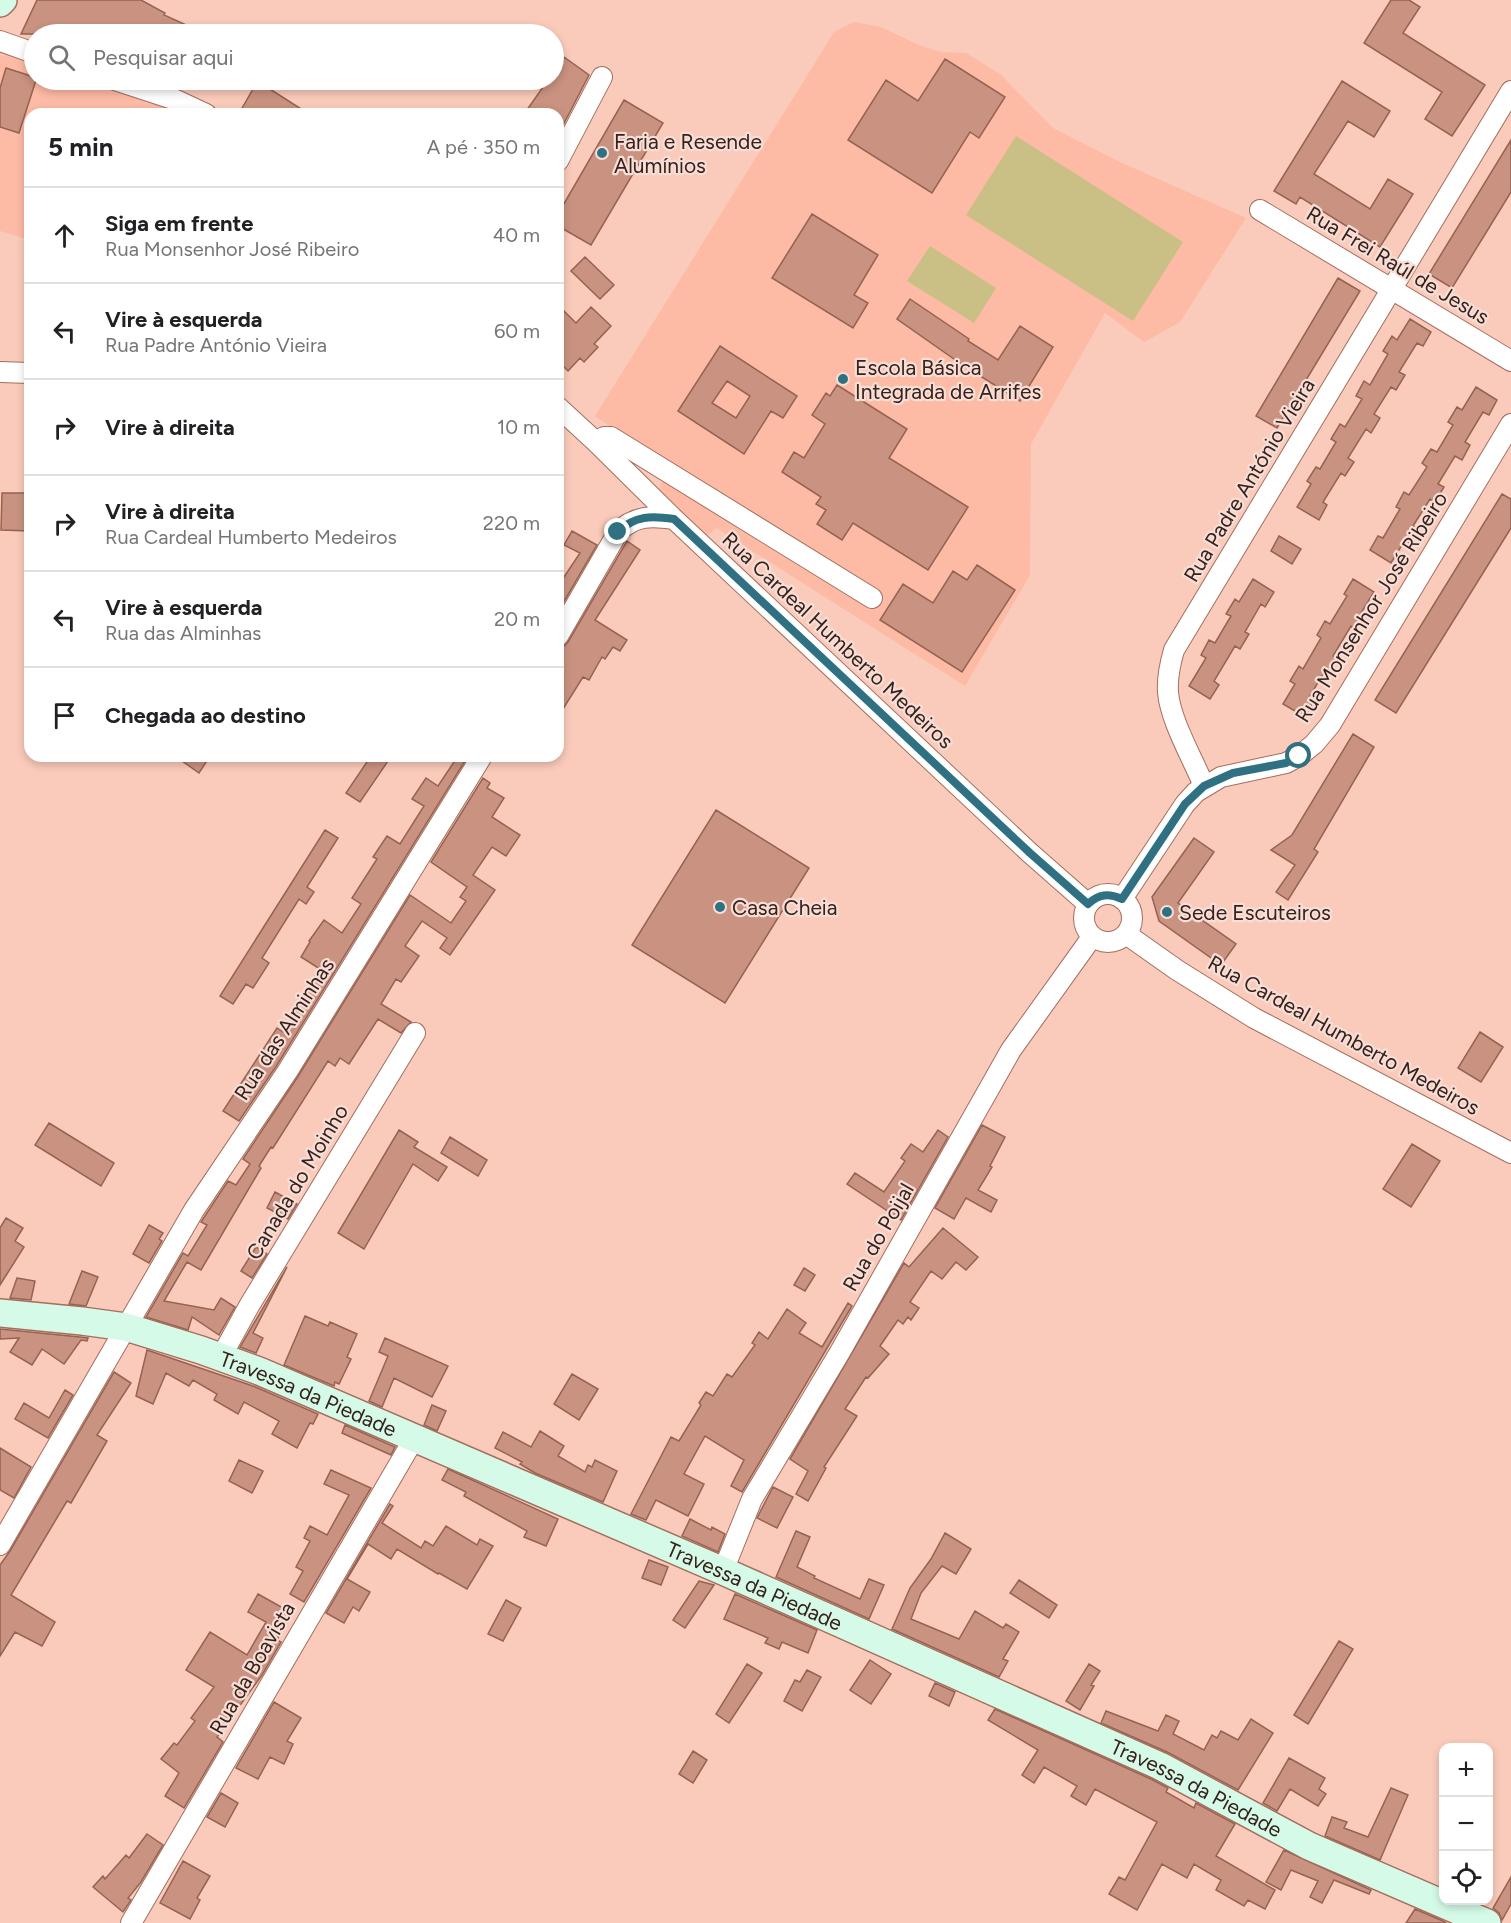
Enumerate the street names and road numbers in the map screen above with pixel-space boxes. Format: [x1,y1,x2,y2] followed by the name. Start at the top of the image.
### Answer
[1302,201,1494,329] street label: Rua Frei Raúl de Jesus
[1178,374,1320,586] street label: Rua Padre António Vieira
[1290,487,1452,727] street label: Rua Monsenhor José Ribeiro
[717,526,959,754] street label: Rua Cardeal Humberto Medeiros
[1204,950,1484,1120] street label: Rua Cardeal Humberto Medeiros
[229,953,339,1105] street label: Rua das Alminhas
[241,1100,353,1264] street label: Canada do Moinho
[837,1179,919,1295] street label: Rua do Poijal
[217,1345,401,1441] street label: Travessa da Piedade
[663,1536,846,1635] street label: Travessa da Piedade
[204,1597,300,1739] street label: Rua da Boavista
[1107,1733,1287,1842] street label: Travessa da Piedade

